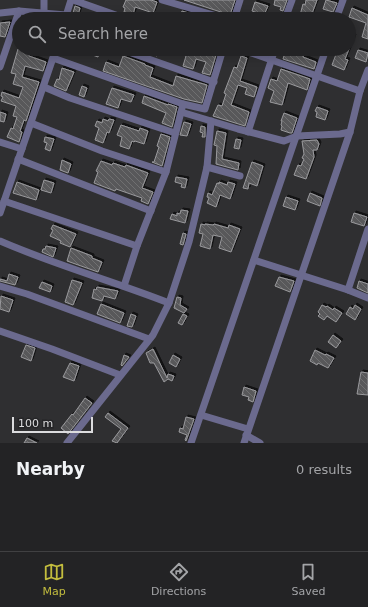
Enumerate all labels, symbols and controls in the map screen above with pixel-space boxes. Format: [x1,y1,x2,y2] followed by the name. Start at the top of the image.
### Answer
[12,12,356,56] search box
[26,23,48,45] icon: search
[58,25,148,43] text: Search here
[12,415,93,434] scale bar
[18,417,53,430] text: 100 m
[16,459,85,479] text: Nearby
[296,462,352,477] text: 0 results
[43,561,66,598] tab: Map
[151,561,206,598] tab: Directions
[291,561,325,598] tab: Saved

